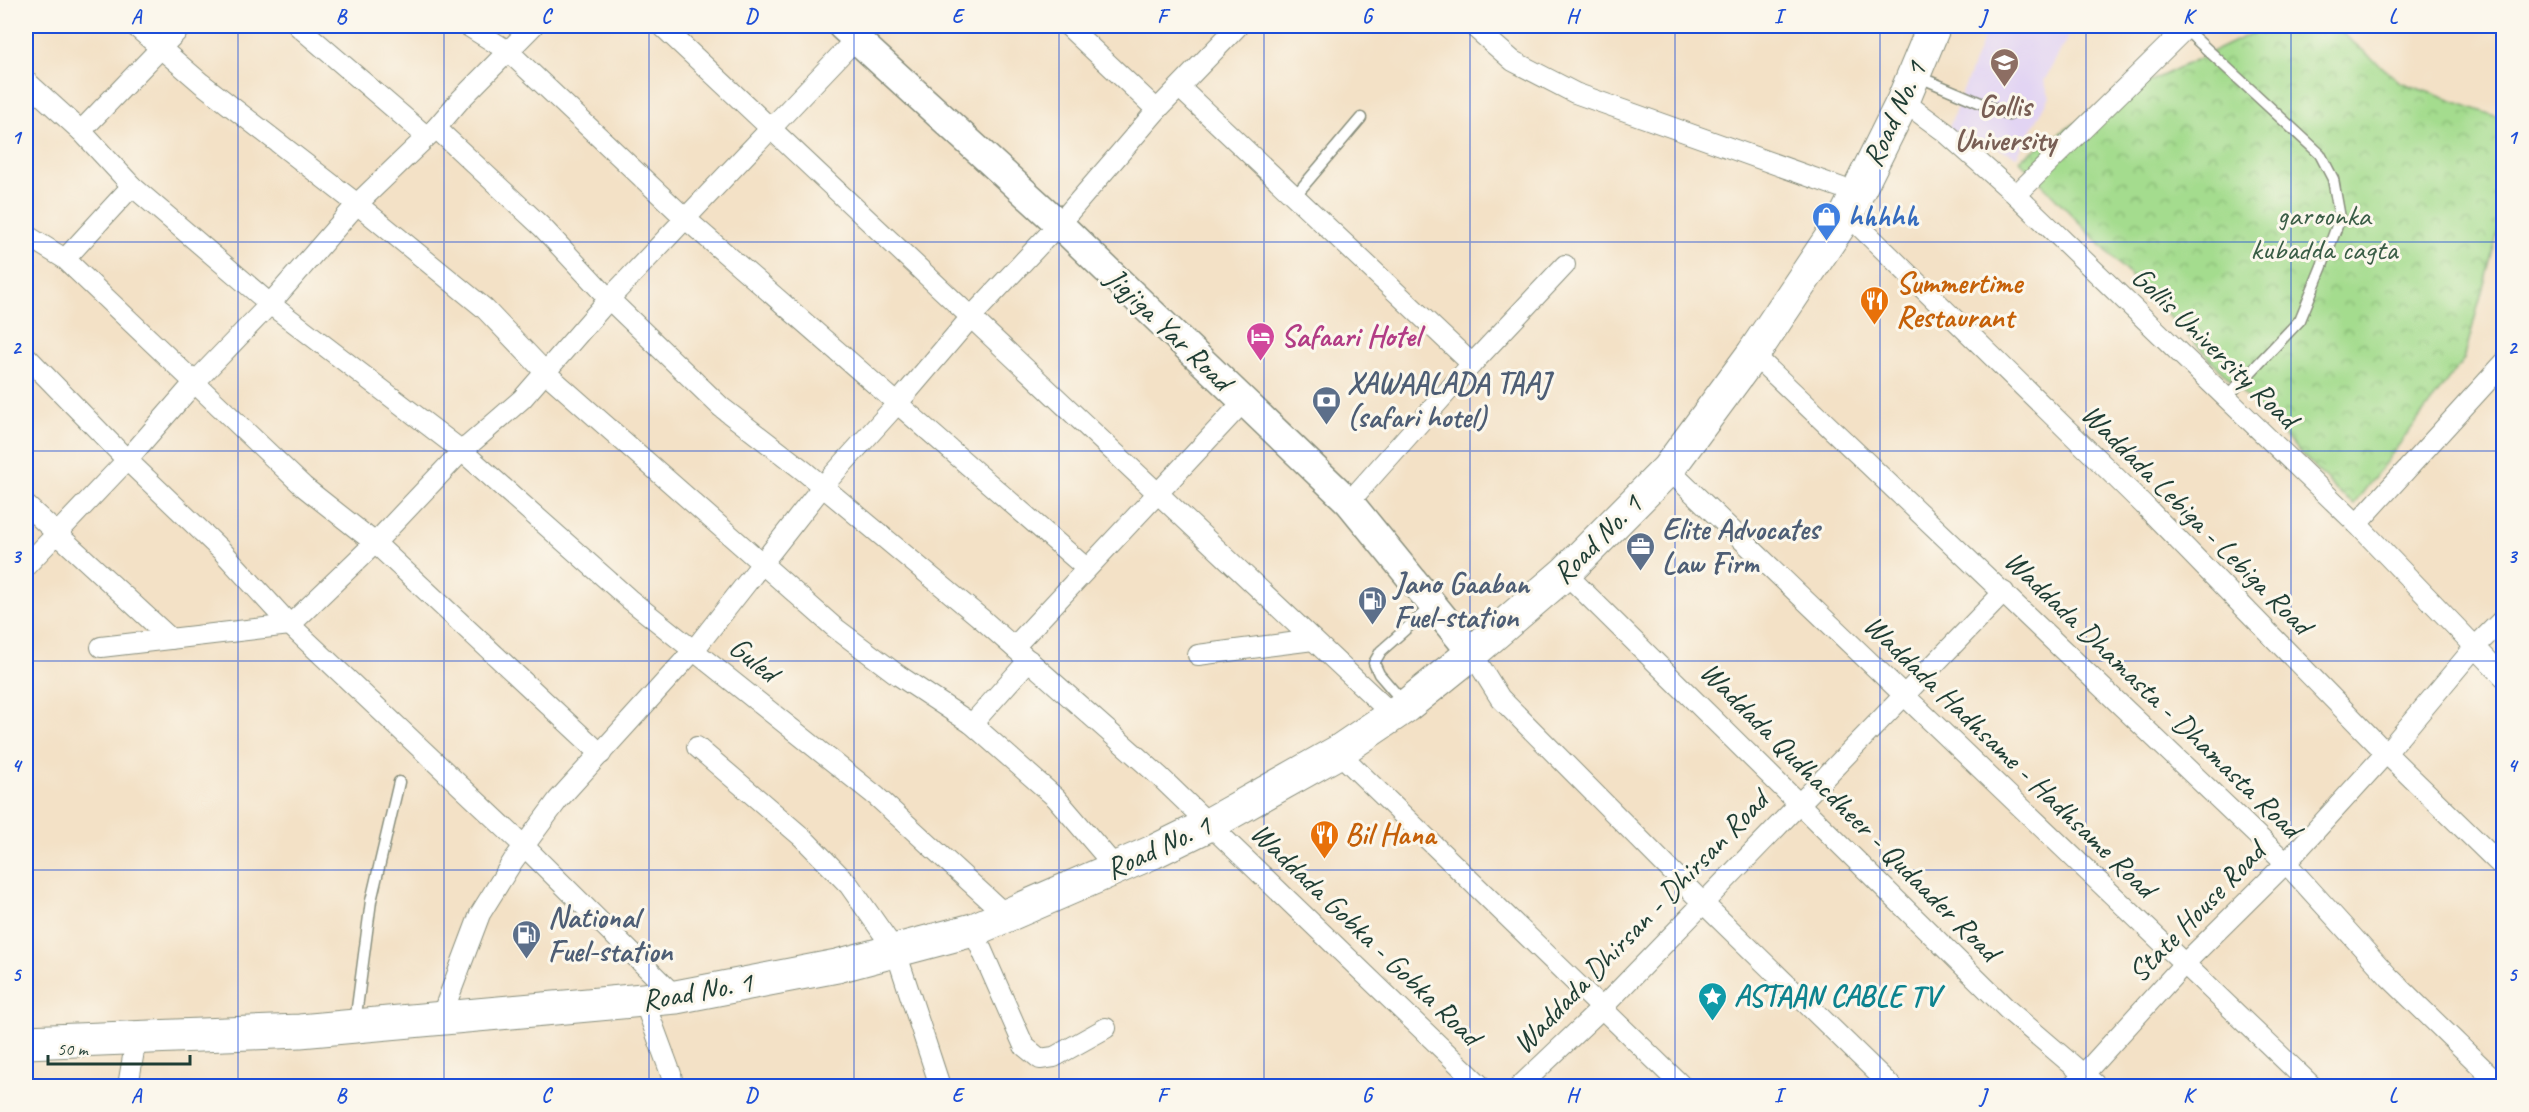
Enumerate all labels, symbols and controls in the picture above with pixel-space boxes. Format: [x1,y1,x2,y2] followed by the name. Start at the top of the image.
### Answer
[131,4,143,29] text: A
[336,4,348,29] text: B
[541,4,553,29] text: C
[745,4,759,29] text: D
[952,4,966,29] text: E
[1157,4,1171,29] text: F
[1362,4,1375,29] text: G
[1566,4,1581,29] text: H
[1774,4,1787,29] text: I
[1978,4,1990,29] text: J
[2183,4,2197,29] text: K
[2389,4,2399,29] text: L
[1989,46,2021,88] school or university icon: Gollis University
[1853,54,1935,173] street label: Road No. 1
[1954,87,2058,159] place label: Gollis University
[12,125,23,150] text: 1
[2508,125,2519,150] text: 1
[2251,196,2399,268] park label: garoonka kubadda cagta
[1848,197,1919,235] place label: hhhhh
[1811,200,1843,242] shop icon: hhhhh
[1096,258,1243,402] street label: Jigjiga Yar Road
[2124,258,2309,439] street label: Gollis University Road
[1896,264,2025,336] place label: Summertime Restaurant
[1859,284,1891,326] restaurant icon: Summertime Restaurant
[1281,317,1426,355] place label: Safaari Hotel
[1244,320,1276,362] hotel icon: Safaari Hotel
[12,335,23,360] text: 2
[2508,335,2519,360] text: 2
[1347,364,1555,436] place label: XAWAALADA TAAJ (safari hotel)
[1310,384,1342,426] bank icon: XAWAALADA TAAJ (safari hotel)
[2073,395,2324,646] street label: Waddada Lebiga - Lebiga Road
[1544,485,1651,592] street label: Road No. 1
[1662,510,1823,582] place label: Elite Advocates Law Firm
[1625,530,1657,572] office icon: Elite Advocates Law Firm
[1996,542,2313,849] street label: Waddada Dhamasta - Dhamasta Road
[12,544,23,569] text: 3
[2508,544,2519,569] text: 3
[1392,564,1531,636] place label: Jano Gaaban Fuel-station
[1357,584,1389,626] fuel station icon: Jano Gaaban Fuel-station
[1856,606,2167,909] street label: Waddada Hadhsame - Hadhsame Road
[722,628,790,693] street label: Guled
[1692,653,2011,972] street label: Waddada Qudhacdheer - Qudaader Road
[12,753,24,778] text: 4
[2508,753,2520,778] text: 4
[1504,779,1779,1062] street label: Waddada Dhirsan - Dhirsan Road
[1099,806,1218,888] street label: Road No. 1
[1243,814,1492,1057] street label: Waddada Gobka - Gobka Road
[1345,815,1438,853] place label: Bil Hana
[1308,818,1340,860] restaurant icon: Bil Hana
[2119,831,2276,990] street label: State House Road
[548,898,673,970] place label: National Fuel-station
[511,918,543,960] fuel station icon: National Fuel-station
[12,962,23,987] text: 5
[639,962,757,1019] street label: Road No. 1
[2508,962,2519,987] text: 5
[1734,977,1945,1015] place label: ASTAAN CABLE TV
[1697,980,1729,1022] place icon: ASTAAN CABLE TV
[48,1028,190,1066] scale bar
[57,1038,90,1060] text: 50 m
[131,1083,143,1108] text: A
[336,1083,348,1108] text: B
[541,1083,553,1108] text: C
[745,1083,759,1108] text: D
[952,1083,966,1108] text: E
[1157,1083,1171,1108] text: F
[1362,1083,1375,1108] text: G
[1566,1083,1581,1108] text: H
[1774,1083,1787,1108] text: I
[1978,1083,1990,1108] text: J
[2183,1083,2197,1108] text: K
[2389,1083,2399,1108] text: L

